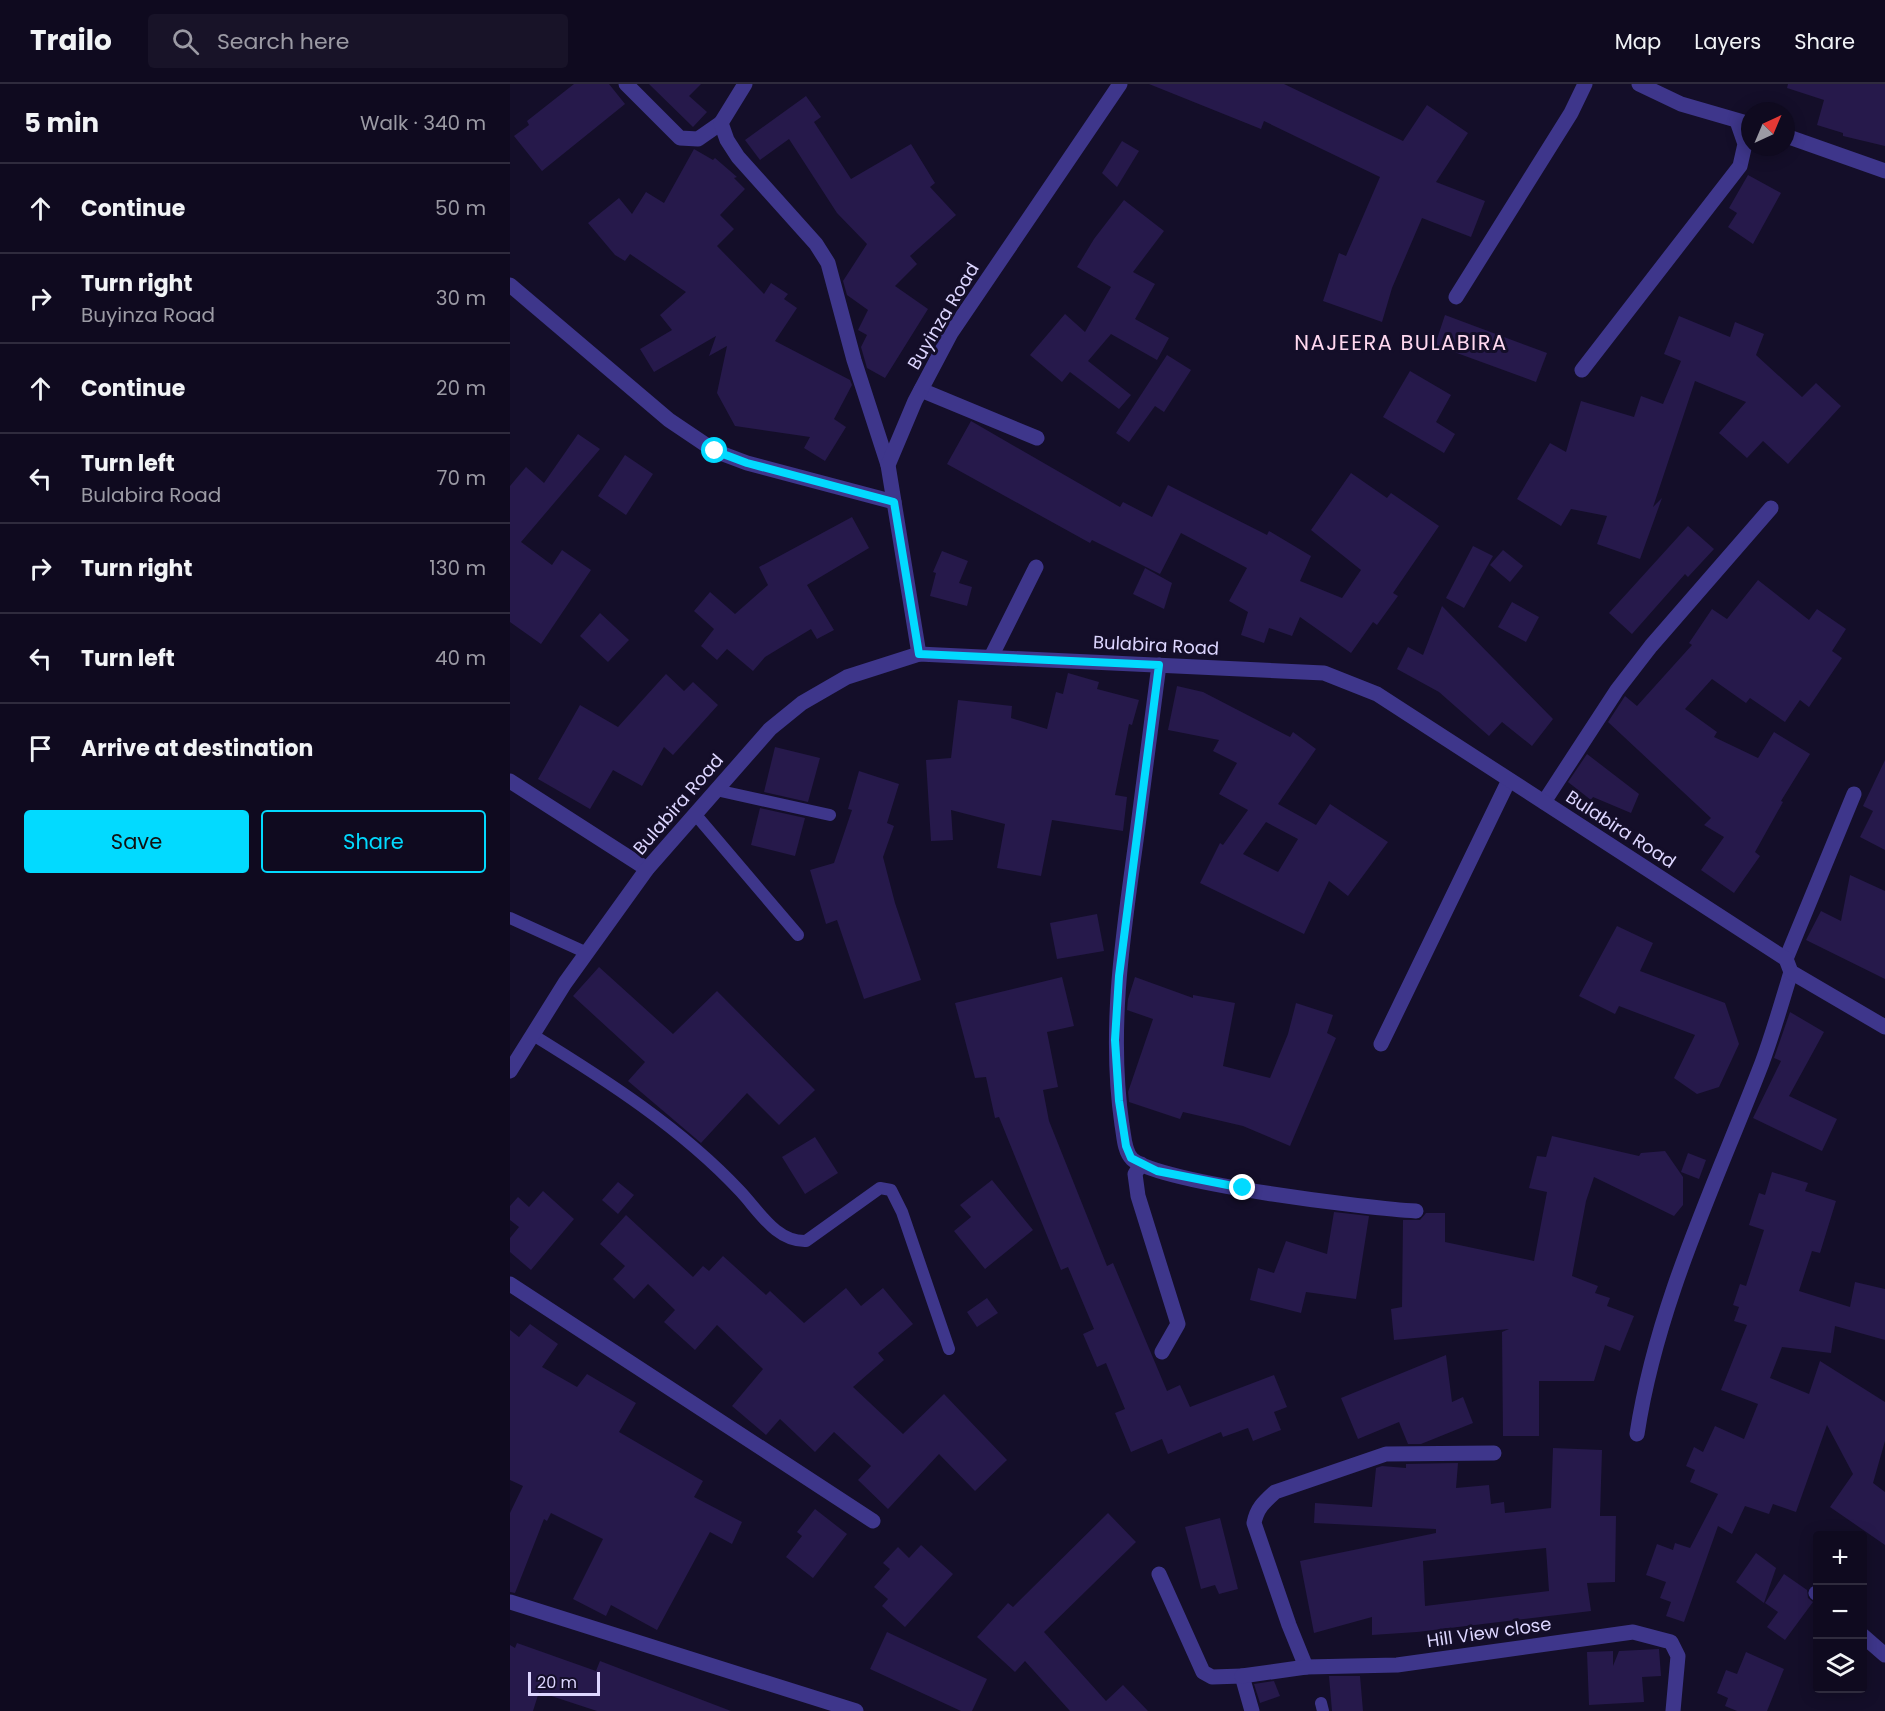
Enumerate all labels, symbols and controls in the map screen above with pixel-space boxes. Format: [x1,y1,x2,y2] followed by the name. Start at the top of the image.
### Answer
[148,14,568,68] search box
[30,21,112,60] text: Trailo
[169,25,202,58] icon: search
[217,26,349,57] text: Search here
[1615,27,1661,56] text: Map
[1694,27,1761,56] text: Layers
[1794,27,1855,56] text: Share
[1741,102,1795,156] north arrow
[24,105,99,141] text: 5 min
[360,109,486,137] text: Walk · 340 m
[24,192,57,225] icon: ahead
[81,193,185,224] text: Continue
[435,194,486,222] text: 50 m
[901,258,985,374] street label: Buyinza Road
[81,268,192,299] text: Turn right
[24,282,57,315] icon: right
[436,284,486,312] text: 30 m
[81,301,215,329] text: Buyinza Road
[1294,328,1508,357] district label: NAJEERA BULABIRA
[24,372,57,405] icon: ahead
[81,373,185,404] text: Continue
[436,374,486,402] text: 20 m
[701,437,727,463] route start
[81,448,175,479] text: Turn left
[24,462,57,495] icon: left
[437,464,486,492] text: 70 m
[81,481,221,509] text: Bulabira Road
[24,552,57,585] icon: right
[81,553,192,584] text: Turn right
[429,554,486,582] text: 130 m
[1092,629,1220,661] street label: Bulabira Road
[24,642,57,675] icon: left
[81,643,175,674] text: Turn left
[435,644,486,672] text: 40 m
[24,732,57,765] icon: arrive
[81,733,313,764] text: Arrive at destination
[627,748,729,860] street label: Bulabira Road
[1561,784,1681,874] street label: Bulabira Road
[24,810,249,873] button: Save
[261,810,486,873] button: Share
[1229,1174,1255,1200] route end
[1813,1531,1867,1693] map controls
[1813,1531,1867,1585] button: +
[1813,1585,1867,1639] button: −
[1425,1611,1553,1653] street label: Hill View close
[1813,1639,1867,1693] button: layers
[528,1669,600,1696] scale bar
[537,1671,577,1694] text: 20 m

